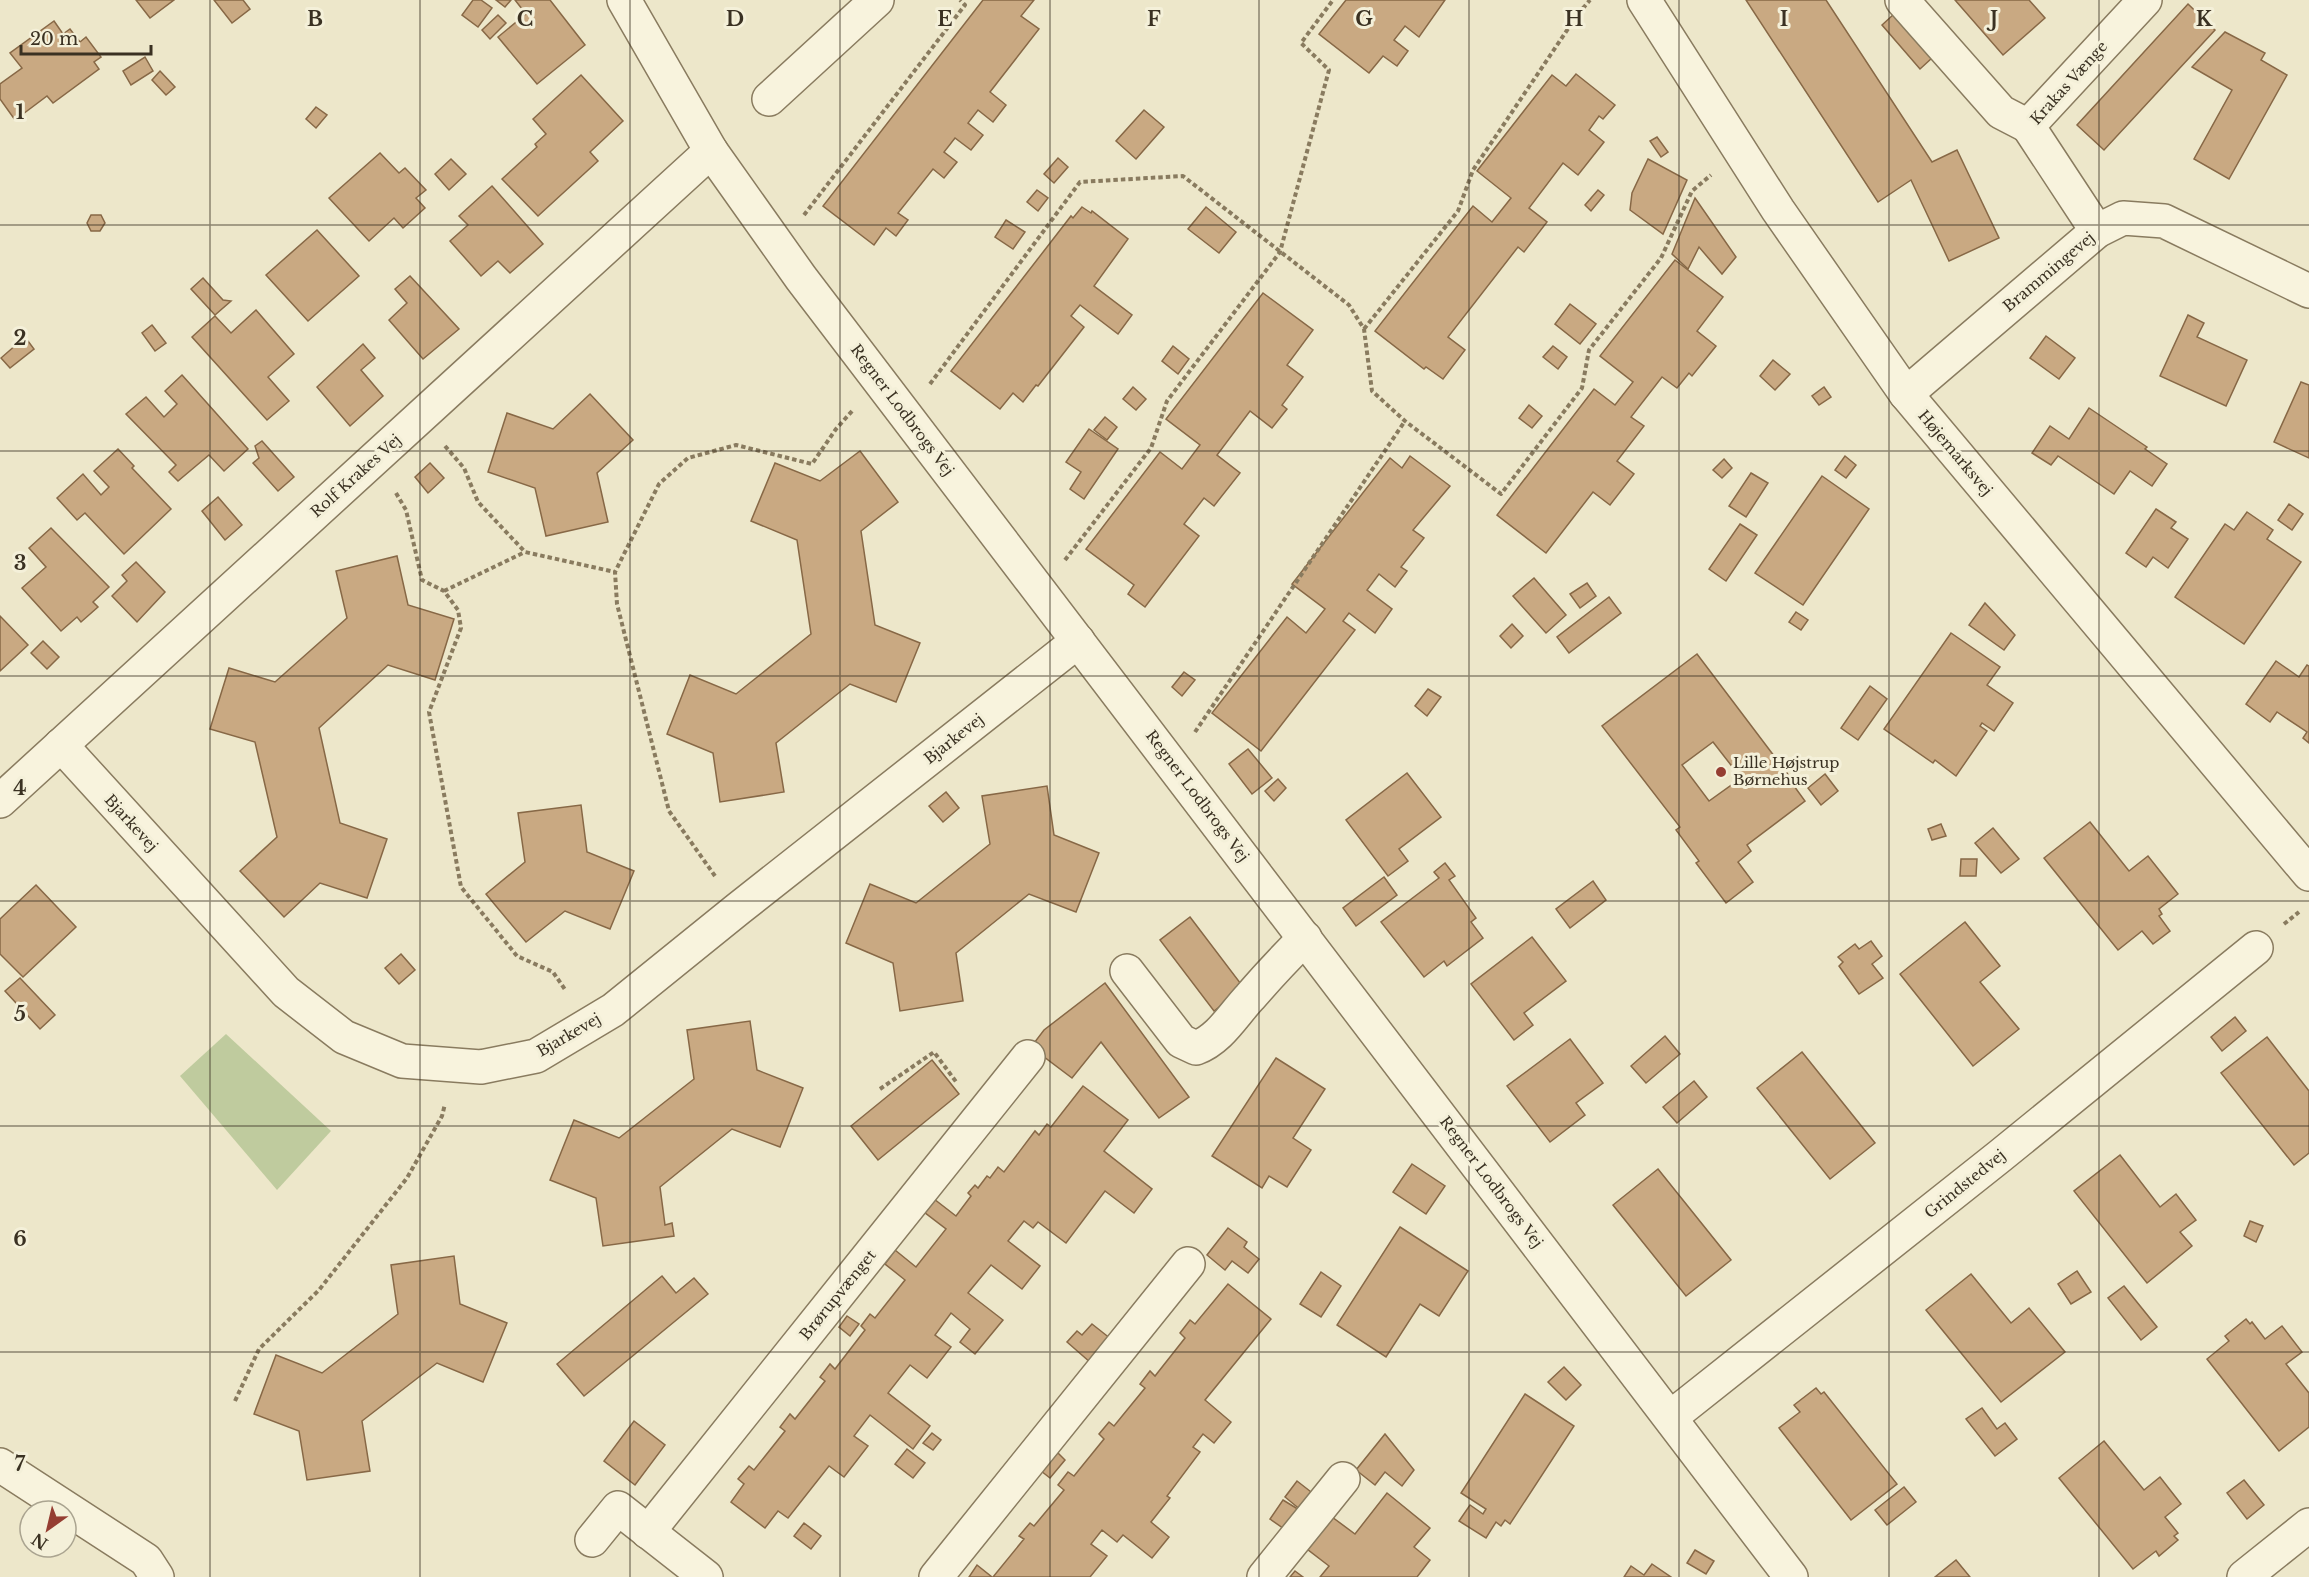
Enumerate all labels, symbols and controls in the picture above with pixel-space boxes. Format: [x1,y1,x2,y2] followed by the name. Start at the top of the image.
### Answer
[307,7,323,31] text: B
[517,7,533,31] text: C
[726,7,744,31] text: D
[937,7,953,31] text: E
[1147,7,1161,31] text: F
[1355,7,1373,31] text: G
[1565,7,1584,31] text: H
[1780,7,1788,31] text: I
[1986,7,1998,31] text: J
[2196,7,2213,31] text: K
[21,18,152,56] scale bar
[30,28,78,50] text: 20 m
[2026,37,2111,128] street label: Krakas Vænge
[16,100,25,124] text: 1
[1999,228,2098,316] street label: Brammingevej
[13,326,27,350] text: 2
[847,340,958,479] street label: Regner Lodbrogs Vej
[1914,406,1997,499] street label: Højemarksvej
[306,430,405,521] street label: Rolf Krakes Vej
[14,551,26,575] text: 3
[920,709,987,768] street label: Bjarkevej
[1142,726,1253,865] street label: Regner Lodbrogs Vej
[1733,753,1839,789] place label: Lille Højstrup Børnehus
[1714,765,1728,779] marker: Lille Højstrup Børnehus
[13,776,27,800] text: 4
[101,790,162,855] street label: Bjarkevej
[14,1002,26,1026] text: 5
[533,1009,604,1060] street label: Bjarkevej
[1436,1112,1547,1251] street label: Regner Lodbrogs Vej
[1920,1145,2009,1222] street label: Grindstedvej
[13,1227,27,1251] text: 6
[795,1245,880,1344] street label: Brørupvænget
[15,1452,26,1476] text: 7
[18,1499,78,1559] north arrow
[28,1529,51,1554] text: N

